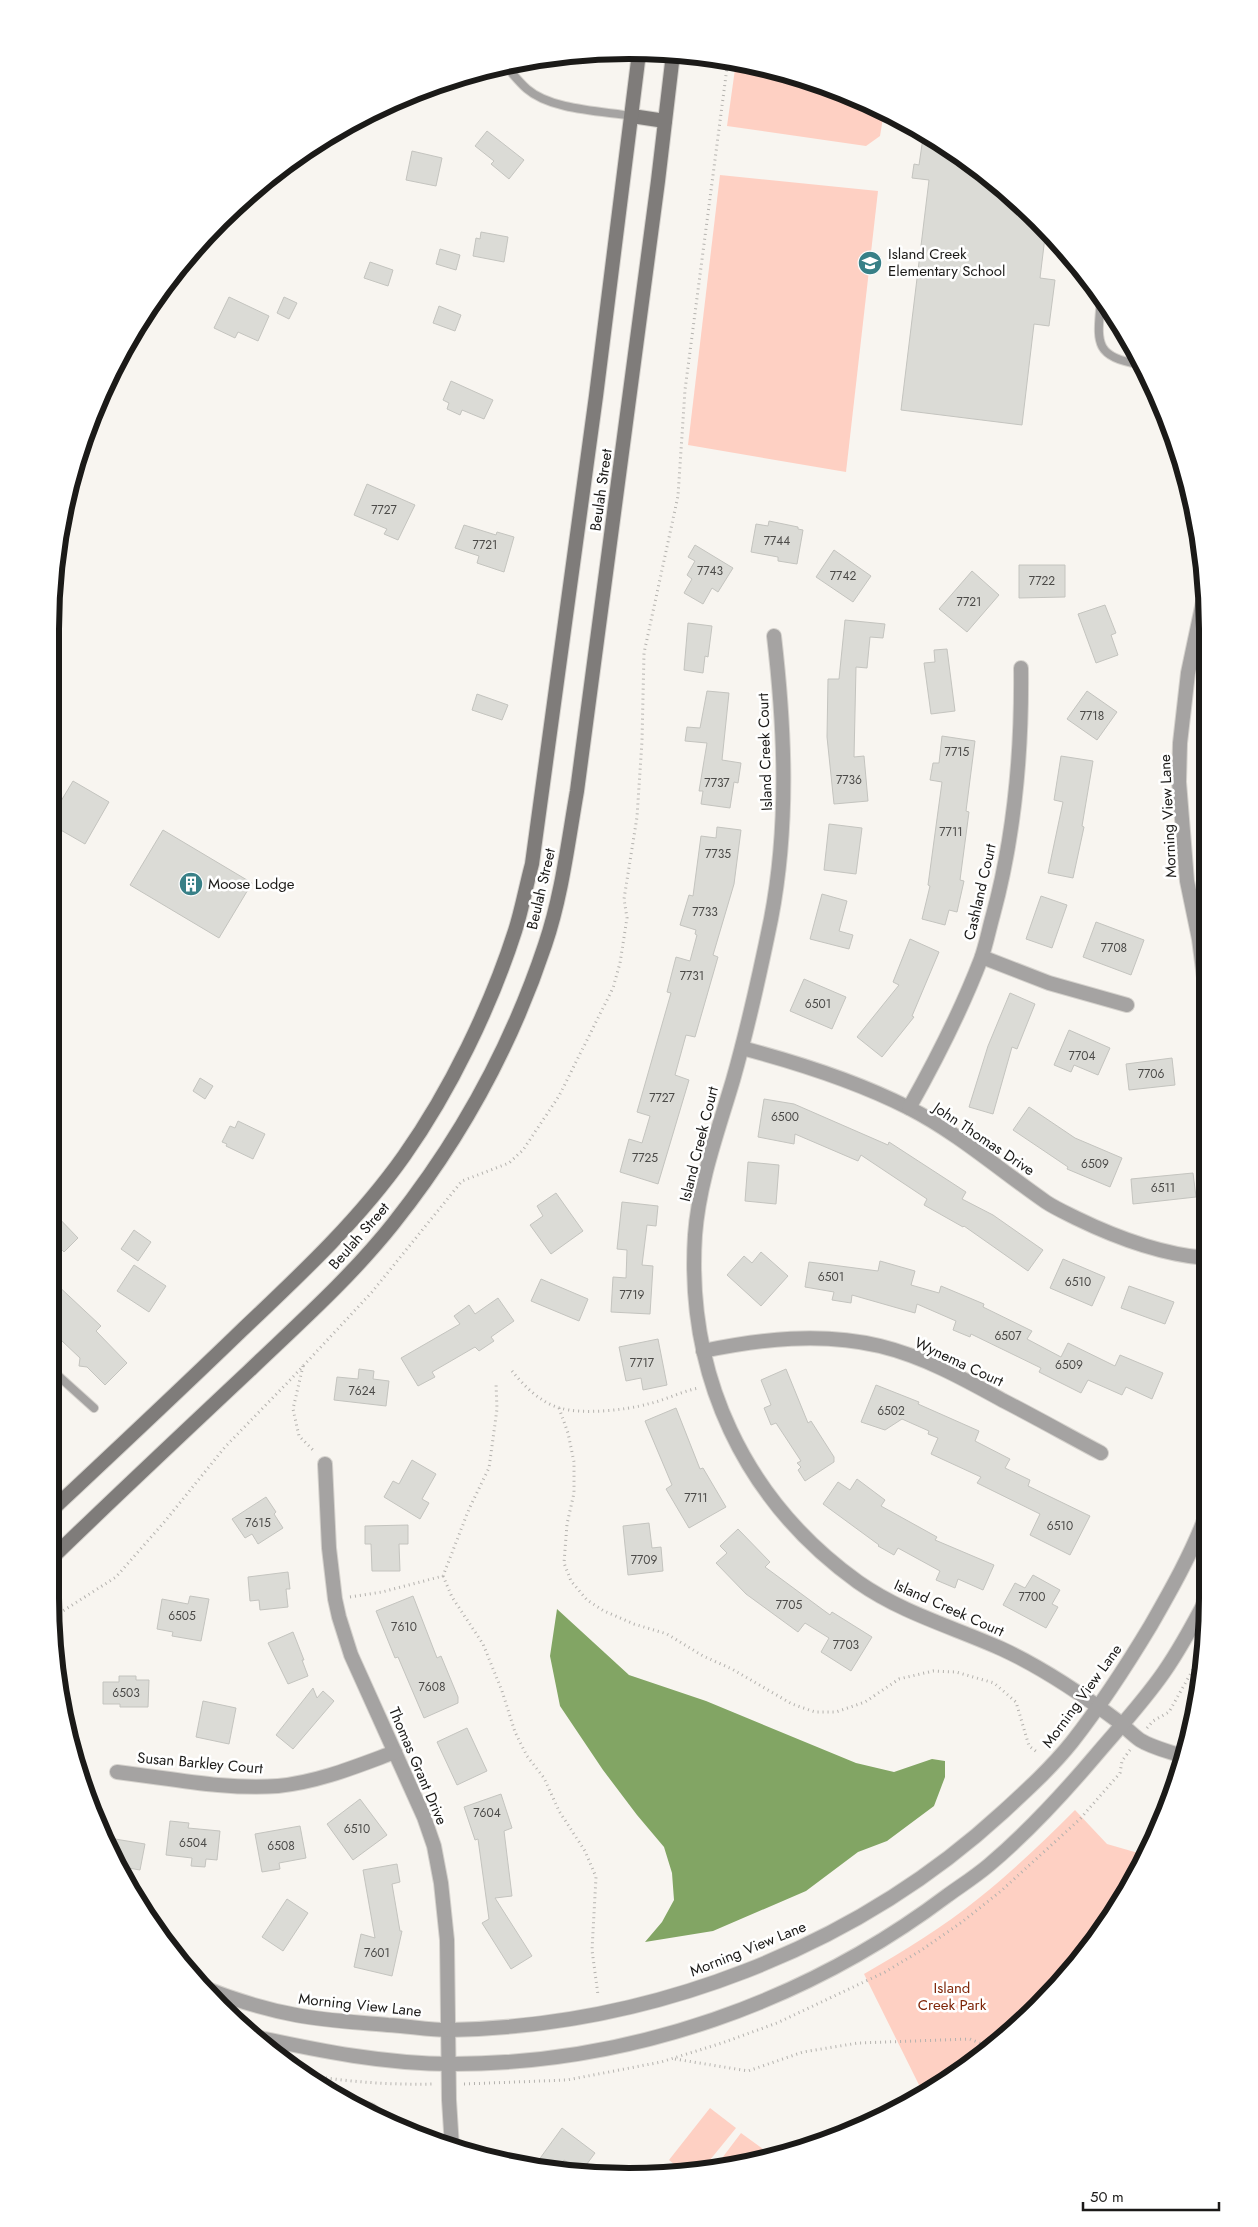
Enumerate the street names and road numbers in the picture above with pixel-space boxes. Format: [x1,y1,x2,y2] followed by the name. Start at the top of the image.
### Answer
[584,447,618,533] street label: Beulah Street
[752,692,778,811] street label: Island Creek Court
[1154,753,1182,878] street label: Morning View Lane
[958,841,1002,942] street label: Cashland Court
[521,846,561,932] street label: Beulah Street
[674,1084,724,1204] street label: Island Creek Court
[927,1096,1039,1181] street label: John Thomas Drive
[324,1197,395,1274] street label: Beulah Street
[911,1332,1007,1392] street label: Wynema Court
[891,1574,1008,1642] street label: Island Creek Court
[1037,1639,1127,1753] street label: Morning View Lane
[383,1704,453,1828] street label: Thomas Grant Drive
[136,1747,264,1779] street label: Susan Barkley Court
[687,1916,810,1982] street label: Morning View Lane
[297,1988,423,2022] street label: Morning View Lane

